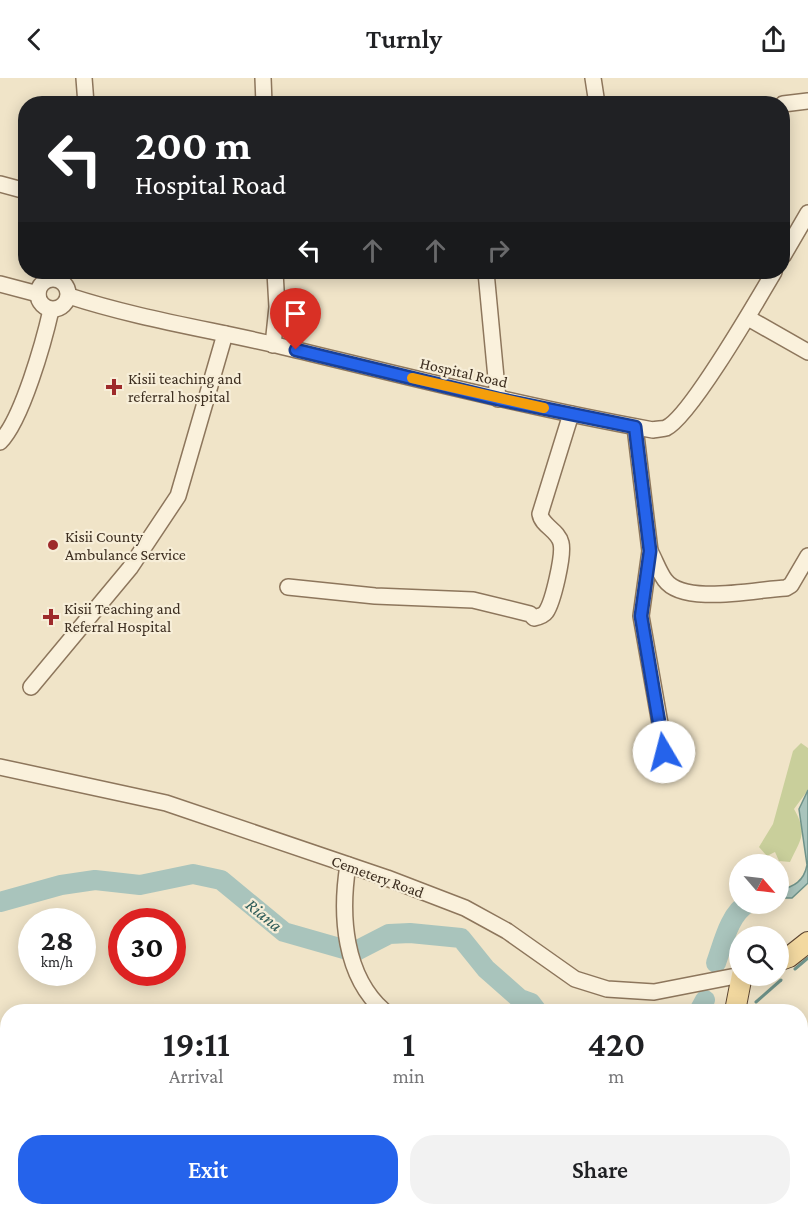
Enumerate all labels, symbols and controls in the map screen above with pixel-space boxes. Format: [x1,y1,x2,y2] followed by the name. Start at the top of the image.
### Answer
[18,23,51,56] icon: back
[757,23,790,56] icon: share
[366,24,442,54] text: Turnly
[36,120,114,198] icon: left
[135,121,251,168] text: 200 m
[135,170,286,200] text: Hospital Road
[293,234,326,267] icon: left
[356,234,389,267] icon: ahead
[419,234,452,267] icon: ahead
[482,234,515,267] icon: right
[270,288,321,350] pin
[279,297,312,330] icon: arrive
[418,354,510,392] street label: Hospital Road
[128,370,242,406] place label: Kisii teaching and referral hospital
[105,378,123,396] marker: Kisii teaching and referral hospital
[65,528,186,563] place label: Kisii County Ambulance Service
[46,538,60,552] marker: Kisii County Ambulance Service
[64,600,181,636] place label: Kisii Teaching and Referral Hospital
[42,608,60,626] marker: Kisii Teaching and Referral Hospital
[632,720,696,784] position arrow
[329,852,427,902] street label: Cemetery Road
[729,854,789,914] north arrow
[729,854,789,986] map controls
[242,894,287,936] water label: Riana
[108,908,186,986] speed limit sign: 30
[41,923,73,956] text: 28
[729,926,789,986] button: search
[41,954,73,970] text: km/h
[163,1024,230,1064] text: 19:11
[402,1024,415,1064] text: 1
[587,1024,645,1064] text: 420
[169,1065,224,1087] text: Arrival
[393,1065,425,1087] text: min
[608,1065,624,1087] text: m
[18,1135,398,1204] button: Exit
[410,1135,790,1204] button: Share

